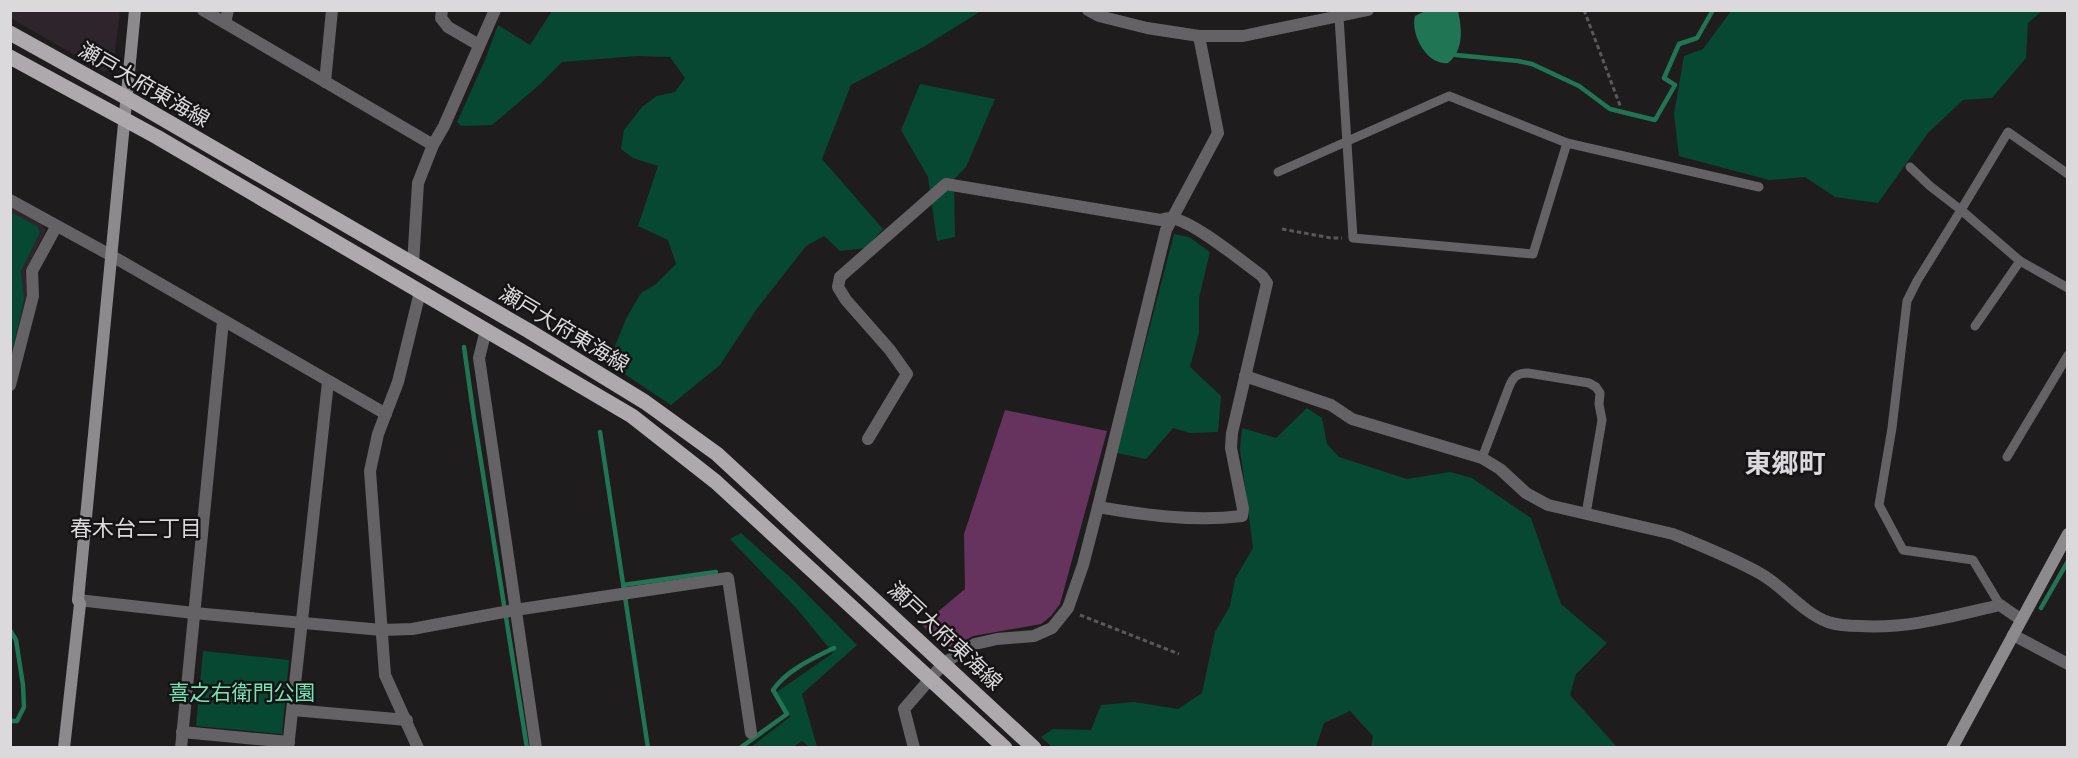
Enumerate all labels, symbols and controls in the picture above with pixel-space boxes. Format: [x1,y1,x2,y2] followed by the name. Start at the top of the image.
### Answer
[74,37,214,133] street label: 瀬戸大府東海線
[494,280,634,378] street label: 瀬戸大府東海線
[1745,448,1826,480] district label: 東郷町
[70,515,202,542] district label: 春木台二丁目
[882,576,1008,696] street label: 瀬戸大府東海線
[169,680,316,706] park label: 喜之右衛門公園

